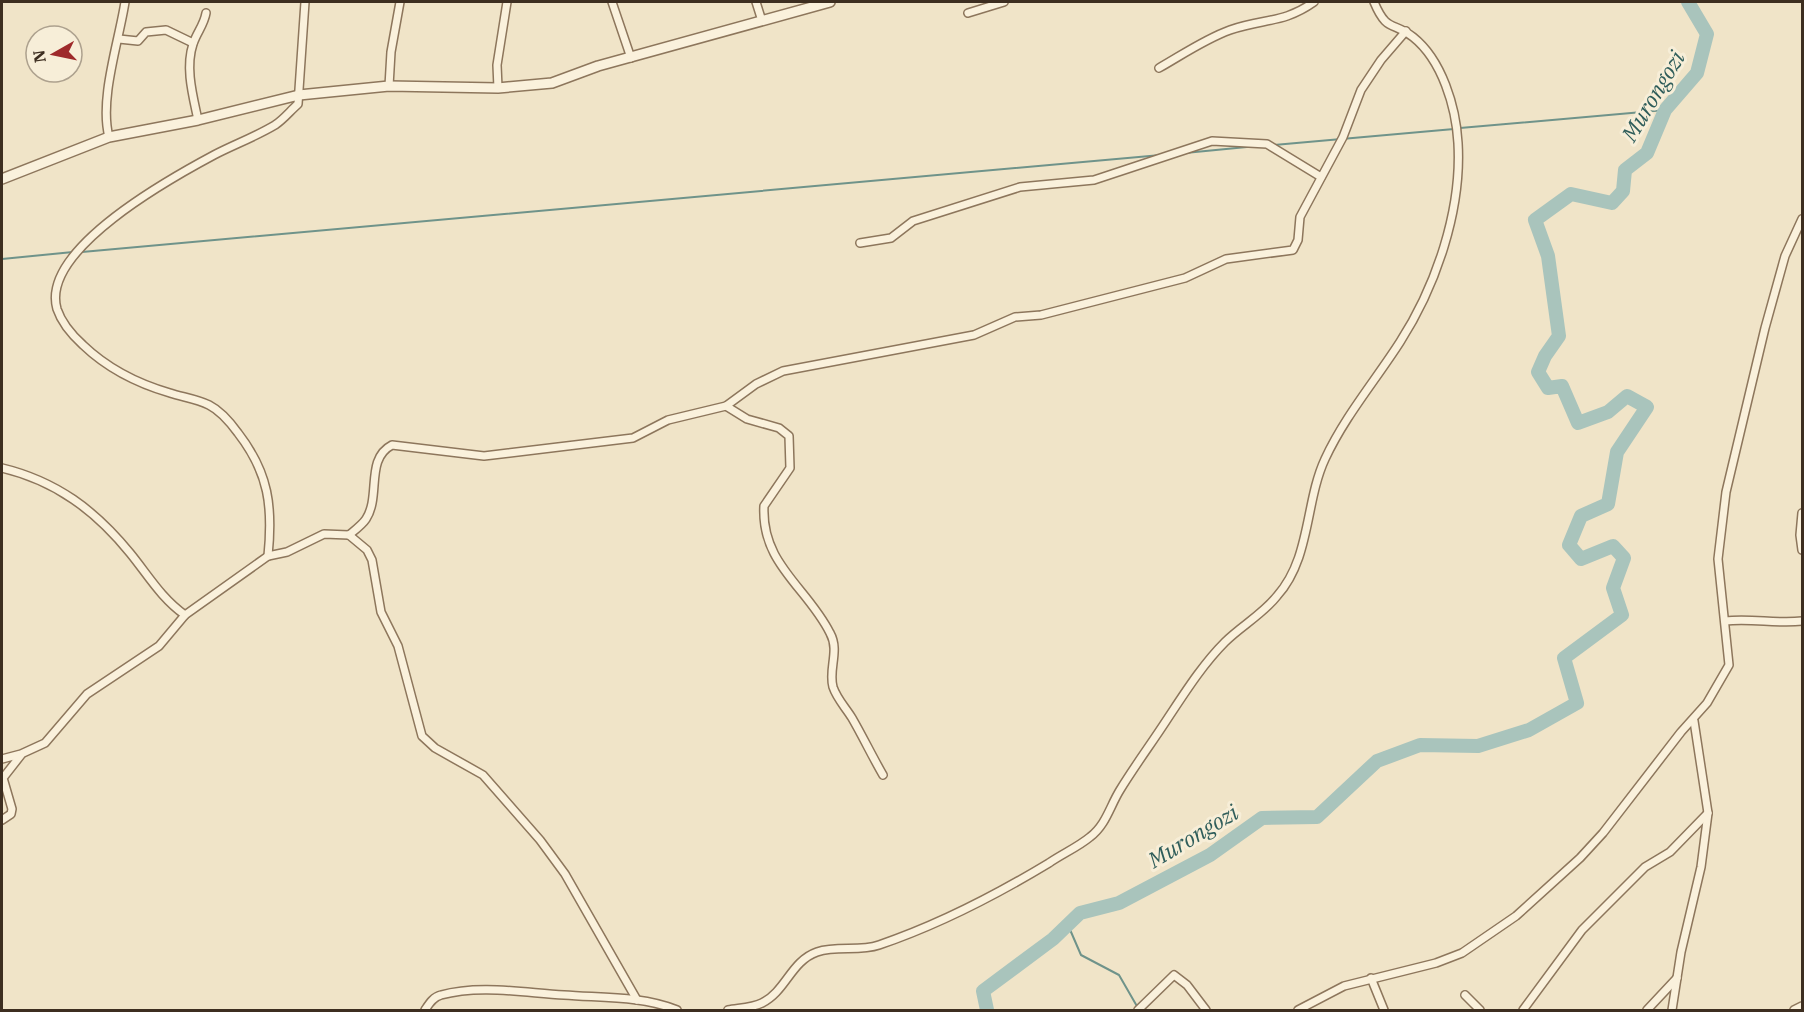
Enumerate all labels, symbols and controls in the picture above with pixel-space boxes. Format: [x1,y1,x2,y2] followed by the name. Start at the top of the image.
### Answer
[24,24,84,84] north arrow
[1614,45,1691,147] water label: Murongozi
[28,49,50,64] text: N
[1141,797,1244,874] water label: Murongozi

